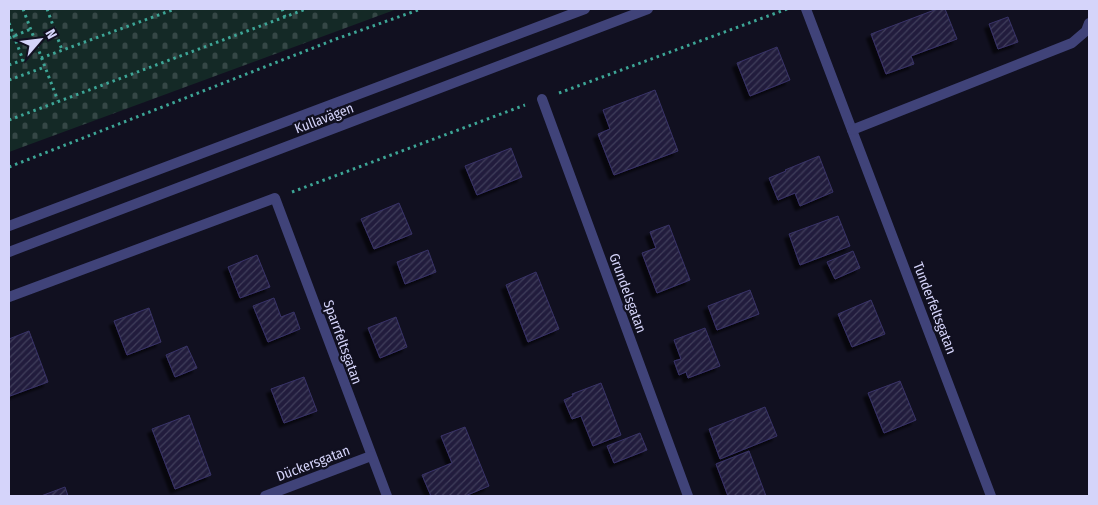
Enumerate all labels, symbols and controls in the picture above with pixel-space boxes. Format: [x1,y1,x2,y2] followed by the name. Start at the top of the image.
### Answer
[15,15,65,65] north arrow
[42,26,61,42] text: N
[292,99,356,138] street label: Kullavägen
[605,251,650,335] street label: Grundelsgatan
[909,260,960,357] street label: Tunderfeltsgatan
[319,298,366,386] street label: Sparrfeltsgatan
[274,442,352,485] street label: Dückersgatan

